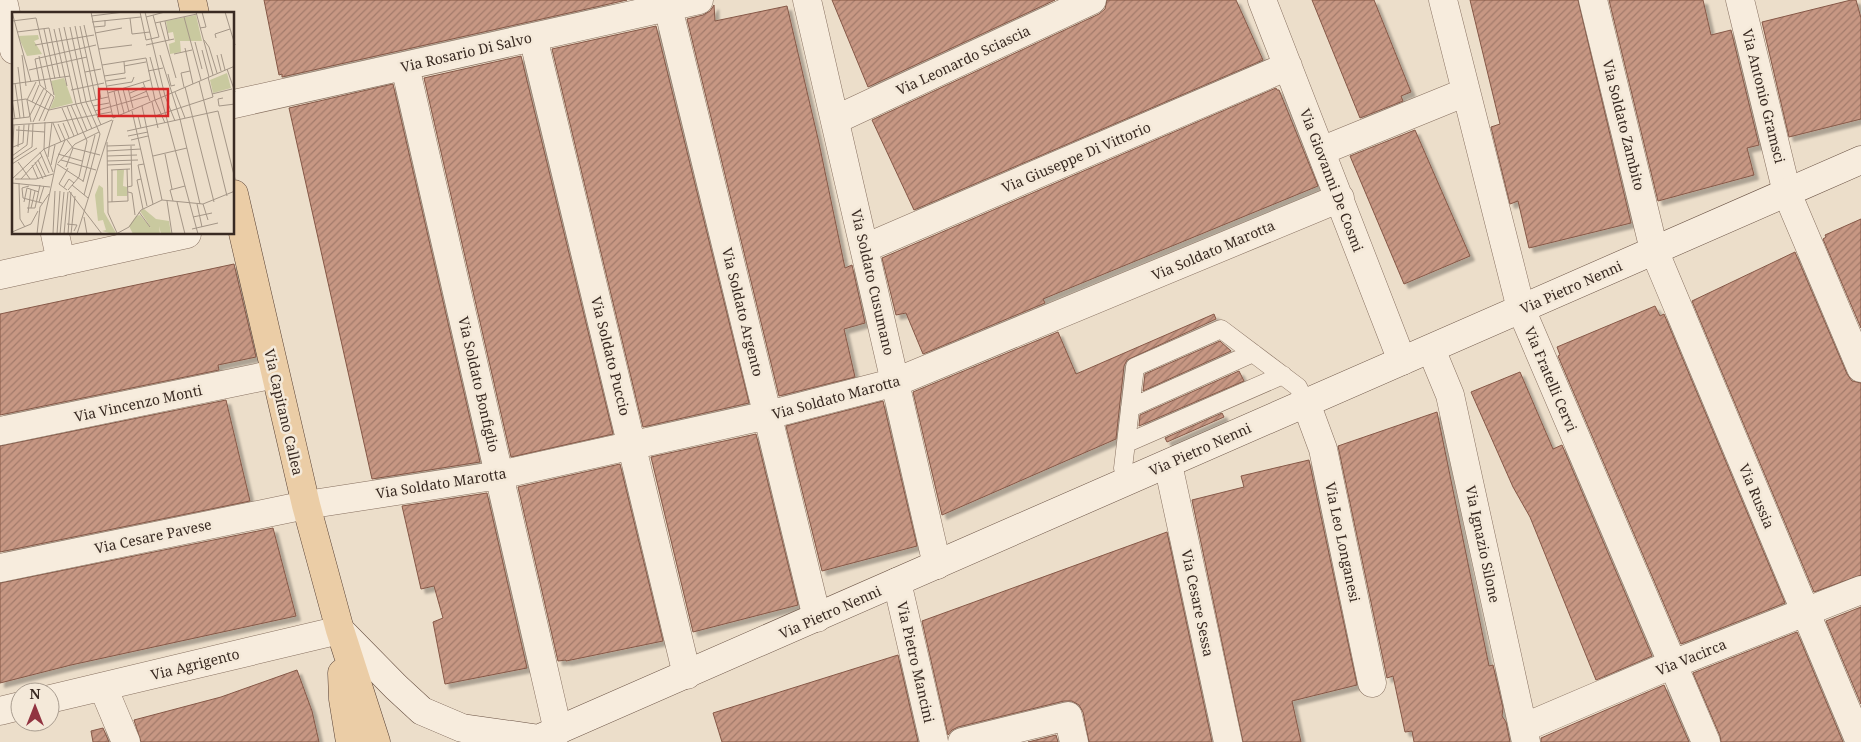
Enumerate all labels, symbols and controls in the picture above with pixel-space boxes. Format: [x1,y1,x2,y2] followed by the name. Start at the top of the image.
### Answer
[12,12,235,235] inset map
[893,20,1033,99] street label: Via Leonardo Sciascia
[1738,27,1790,166] street label: Via Antonio Gramsci
[399,28,533,76] street label: Via Rosario Di Salvo
[1599,58,1649,192] street label: Via Soldato Zambito
[1296,106,1368,255] street label: Via Giovanni De Cosmi
[999,117,1153,197] street label: Via Giuseppe Di Vittorio
[847,207,899,357] street label: Via Soldato Cusumano
[1149,215,1278,285] street label: Via Soldato Marotta
[718,246,768,378] street label: Via Soldato Argento
[1517,256,1625,318] street label: Via Pietro Nenni
[587,294,635,418] street label: Via Soldato Puccio
[454,314,504,454] street label: Via Soldato Bonfiglio
[1520,324,1582,435] street label: Via Fratelli Cervi
[260,347,308,477] street label: Via Capitano Callea
[770,371,902,423] street label: Via Soldato Marotta
[72,380,204,426] street label: Via Vincenzo Monti
[1146,418,1254,480] street label: Via Pietro Nenni
[1735,461,1779,531] street label: Via Russia
[374,463,508,503] street label: Via Soldato Marotta
[1321,480,1365,604] street label: Via Leo Longanesi
[1461,484,1505,604] street label: Via Ignazio Silone
[93,514,213,558] street label: Via Cesare Pavese
[1177,548,1219,658] street label: Via Cesare Sessa
[776,581,884,643] street label: Via Pietro Nenni
[893,599,939,725] street label: Via Pietro Mancini
[1653,634,1729,680] street label: Via Vacirca
[149,644,241,684] street label: Via Agrigento
[10,682,60,732] north arrow
[29,684,41,703] text: N

